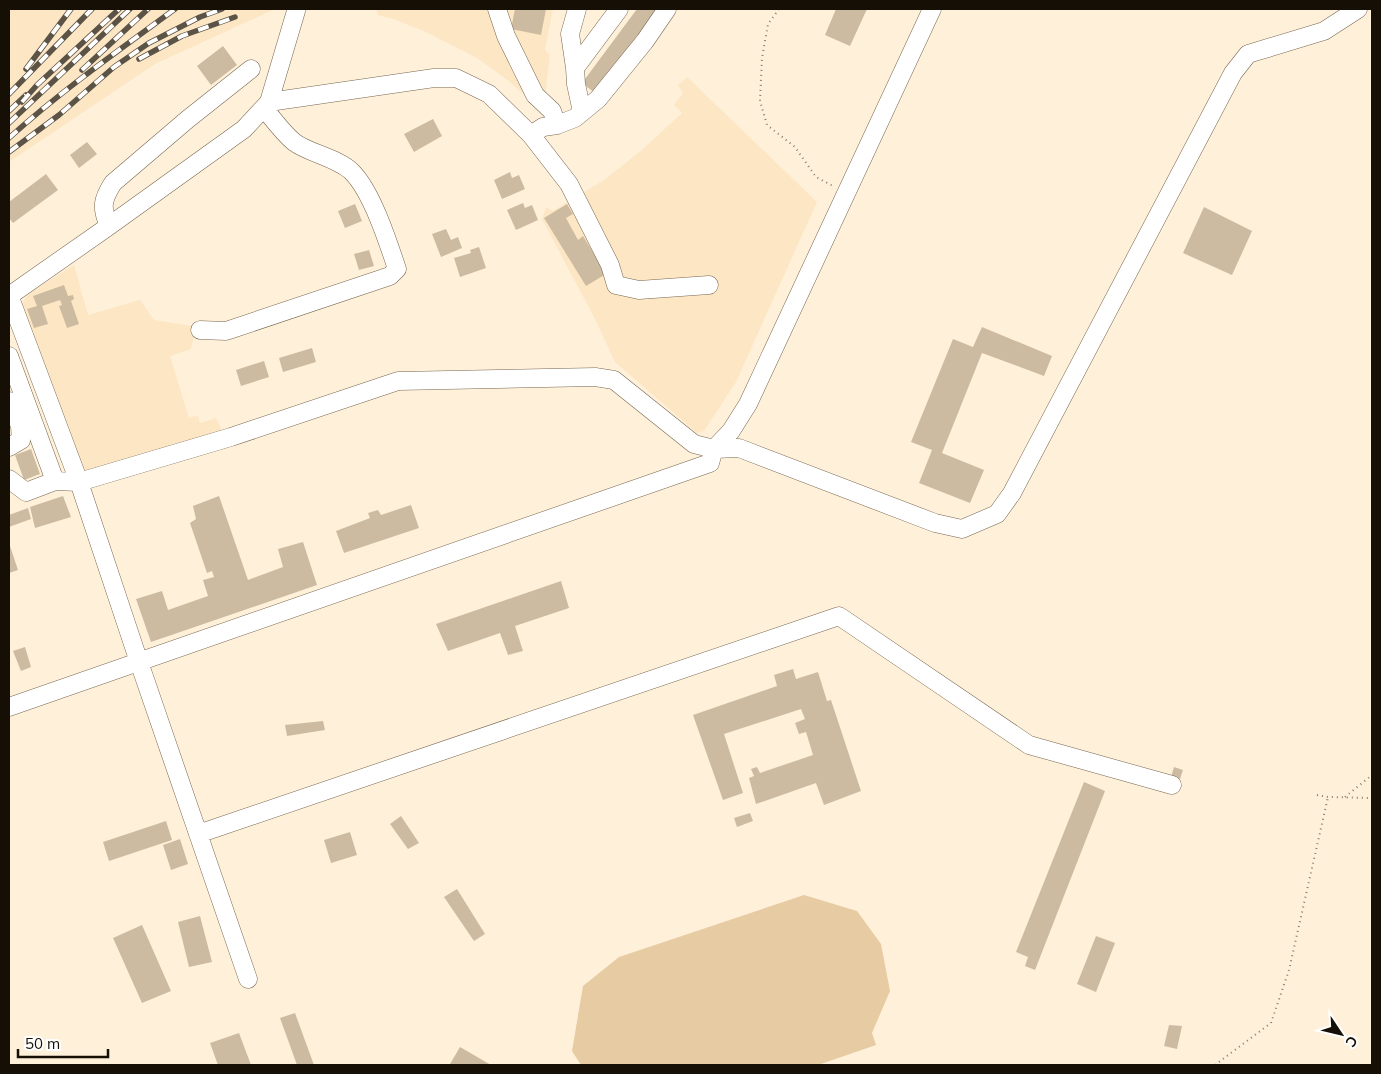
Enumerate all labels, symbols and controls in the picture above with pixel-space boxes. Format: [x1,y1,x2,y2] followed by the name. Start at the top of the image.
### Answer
[1316,1009,1366,1059] north arrow
[18,1026,108,1058] scale bar
[1342,1032,1362,1051] text: С
[25,1034,60,1053] text: 50 m

